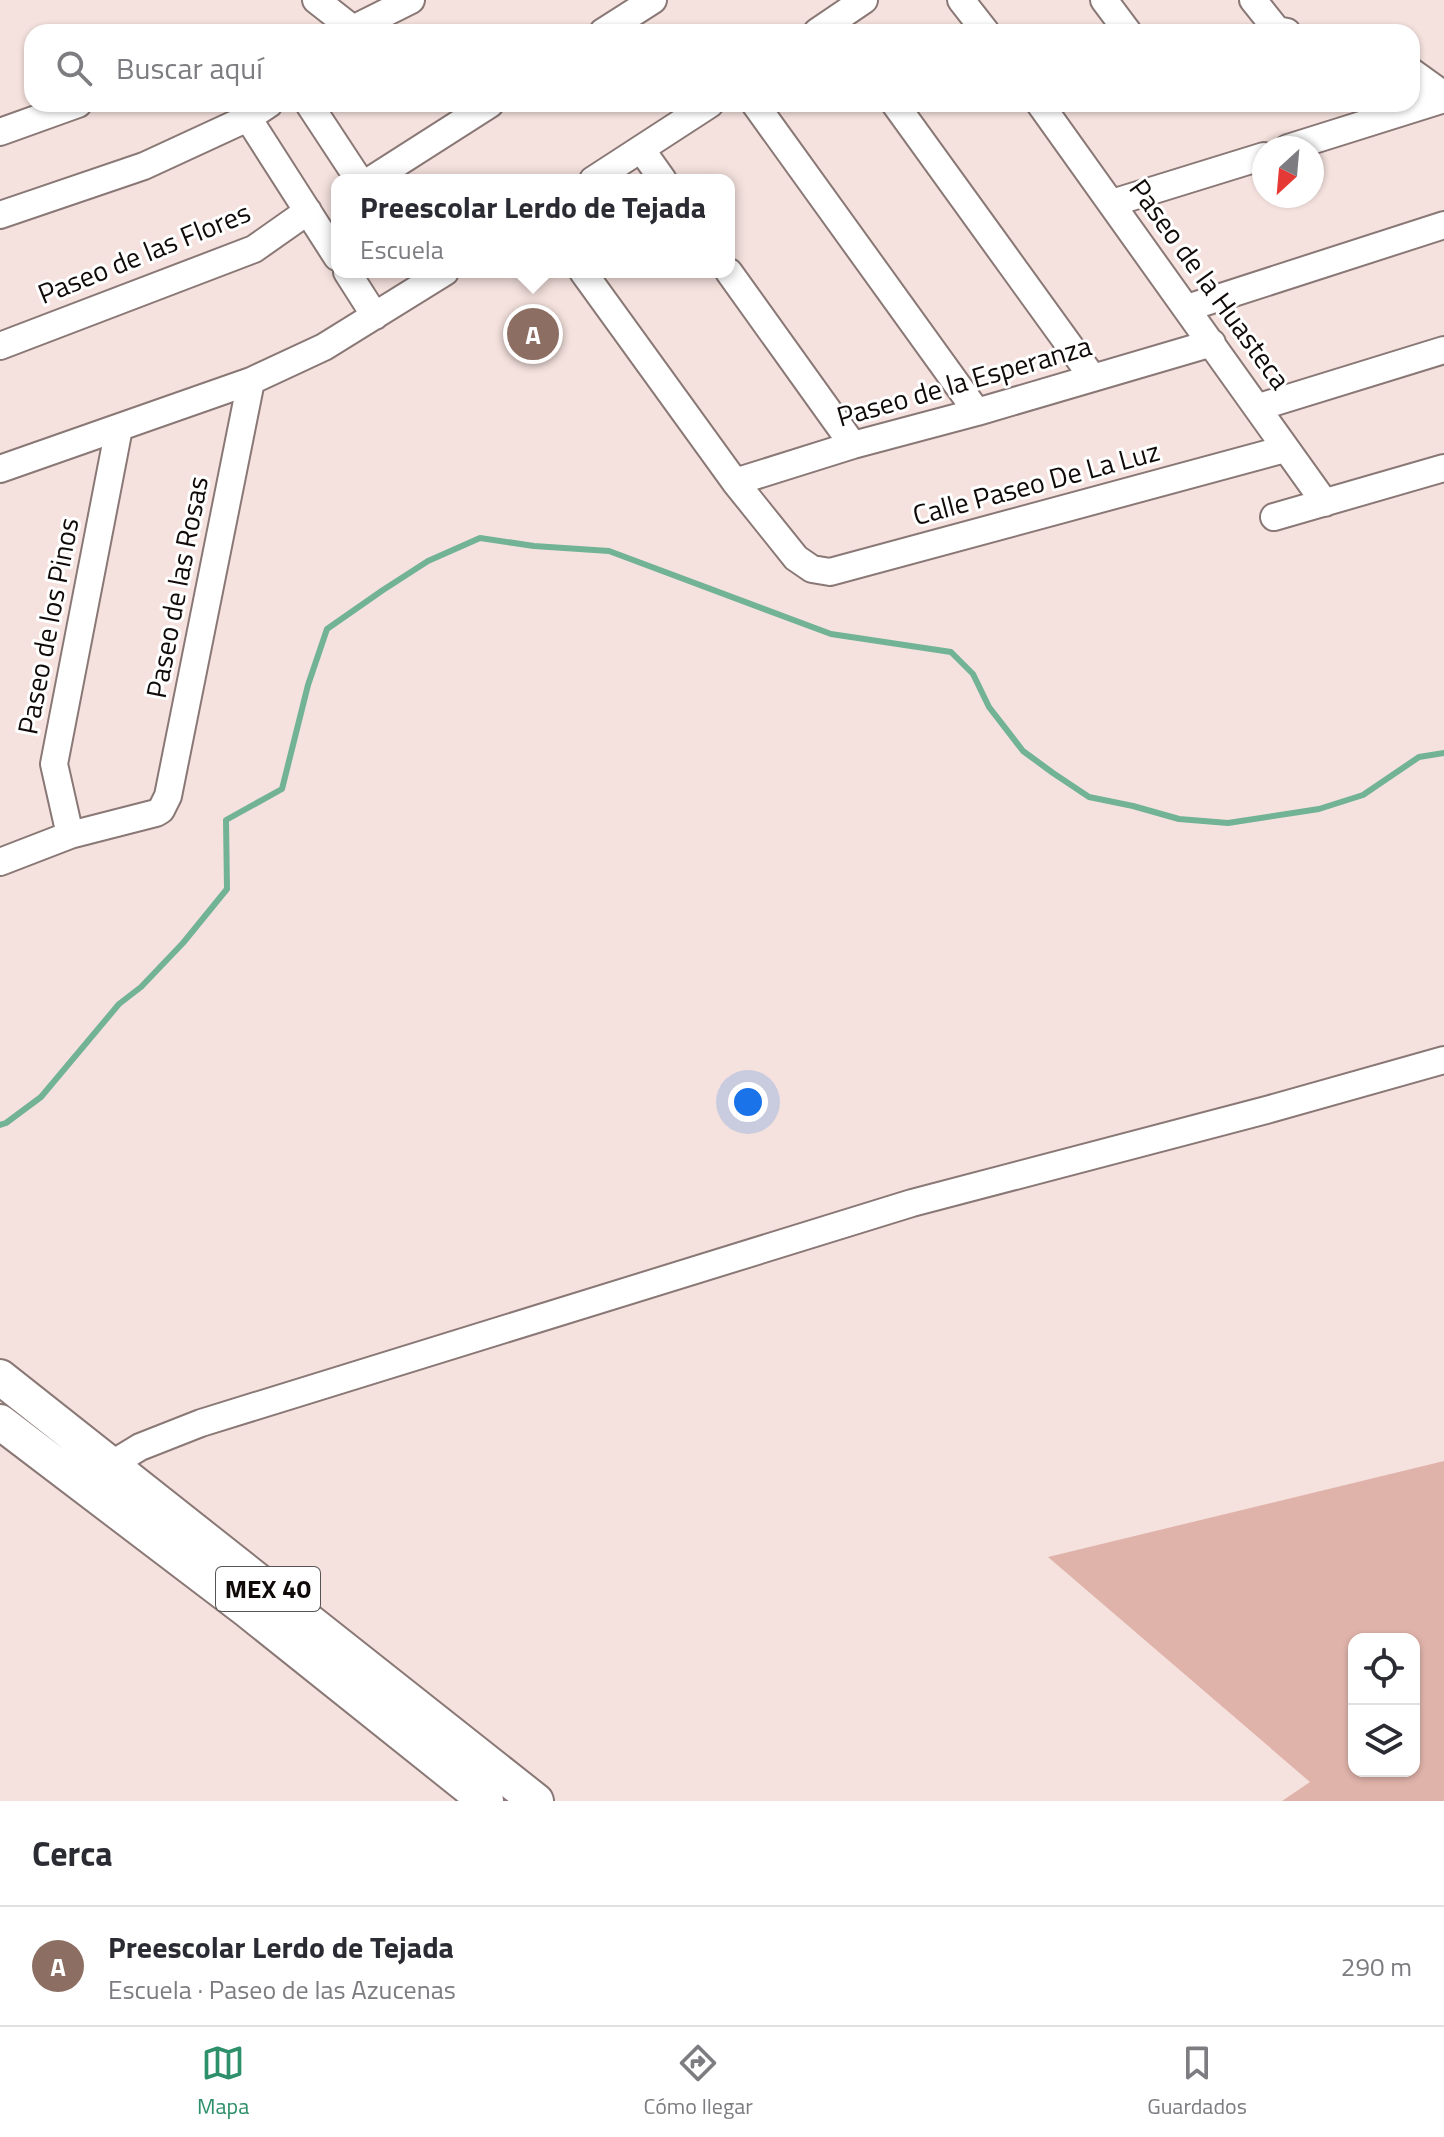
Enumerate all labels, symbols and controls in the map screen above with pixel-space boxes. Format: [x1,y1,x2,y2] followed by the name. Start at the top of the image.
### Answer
[24,24,1420,112] search box
[116,45,263,91] text: Buscar aquí
[52,46,96,90] icon: search
[1252,136,1324,208] north arrow
[1119,169,1302,398] street label: Paseo de la Huasteca
[331,174,735,278] popup
[360,184,706,230] text: Preescolar Lerdo de Tejada
[31,190,257,315] street label: Paseo de las Flores
[360,230,444,269] text: Escuela
[507,304,559,364] pin: A
[831,324,1096,437] street label: Paseo de la Esperanza
[908,429,1164,536] street label: Calle Paseo De La Luz
[134,472,219,702] street label: Paseo de las Rosas
[5,514,90,738] street label: Paseo de los Pinos
[728,1082,768,1122] your location
[216,1567,320,1611] road number: MEX 40
[1348,1633,1420,1777] map controls
[1348,1633,1420,1705] button: locate
[1348,1705,1420,1777] button: layers
[32,1827,113,1879] text: Cerca
[108,1924,454,1970] text: Preescolar Lerdo de Tejada
[50,1947,66,1986] text: A
[1341,1947,1412,1986] text: 290 m
[108,1970,456,2009] text: Escuela · Paseo de las Azucenas
[197,2041,249,2123] tab: Mapa
[643,2041,753,2123] tab: Cómo llegar
[1147,2041,1247,2123] tab: Guardados

